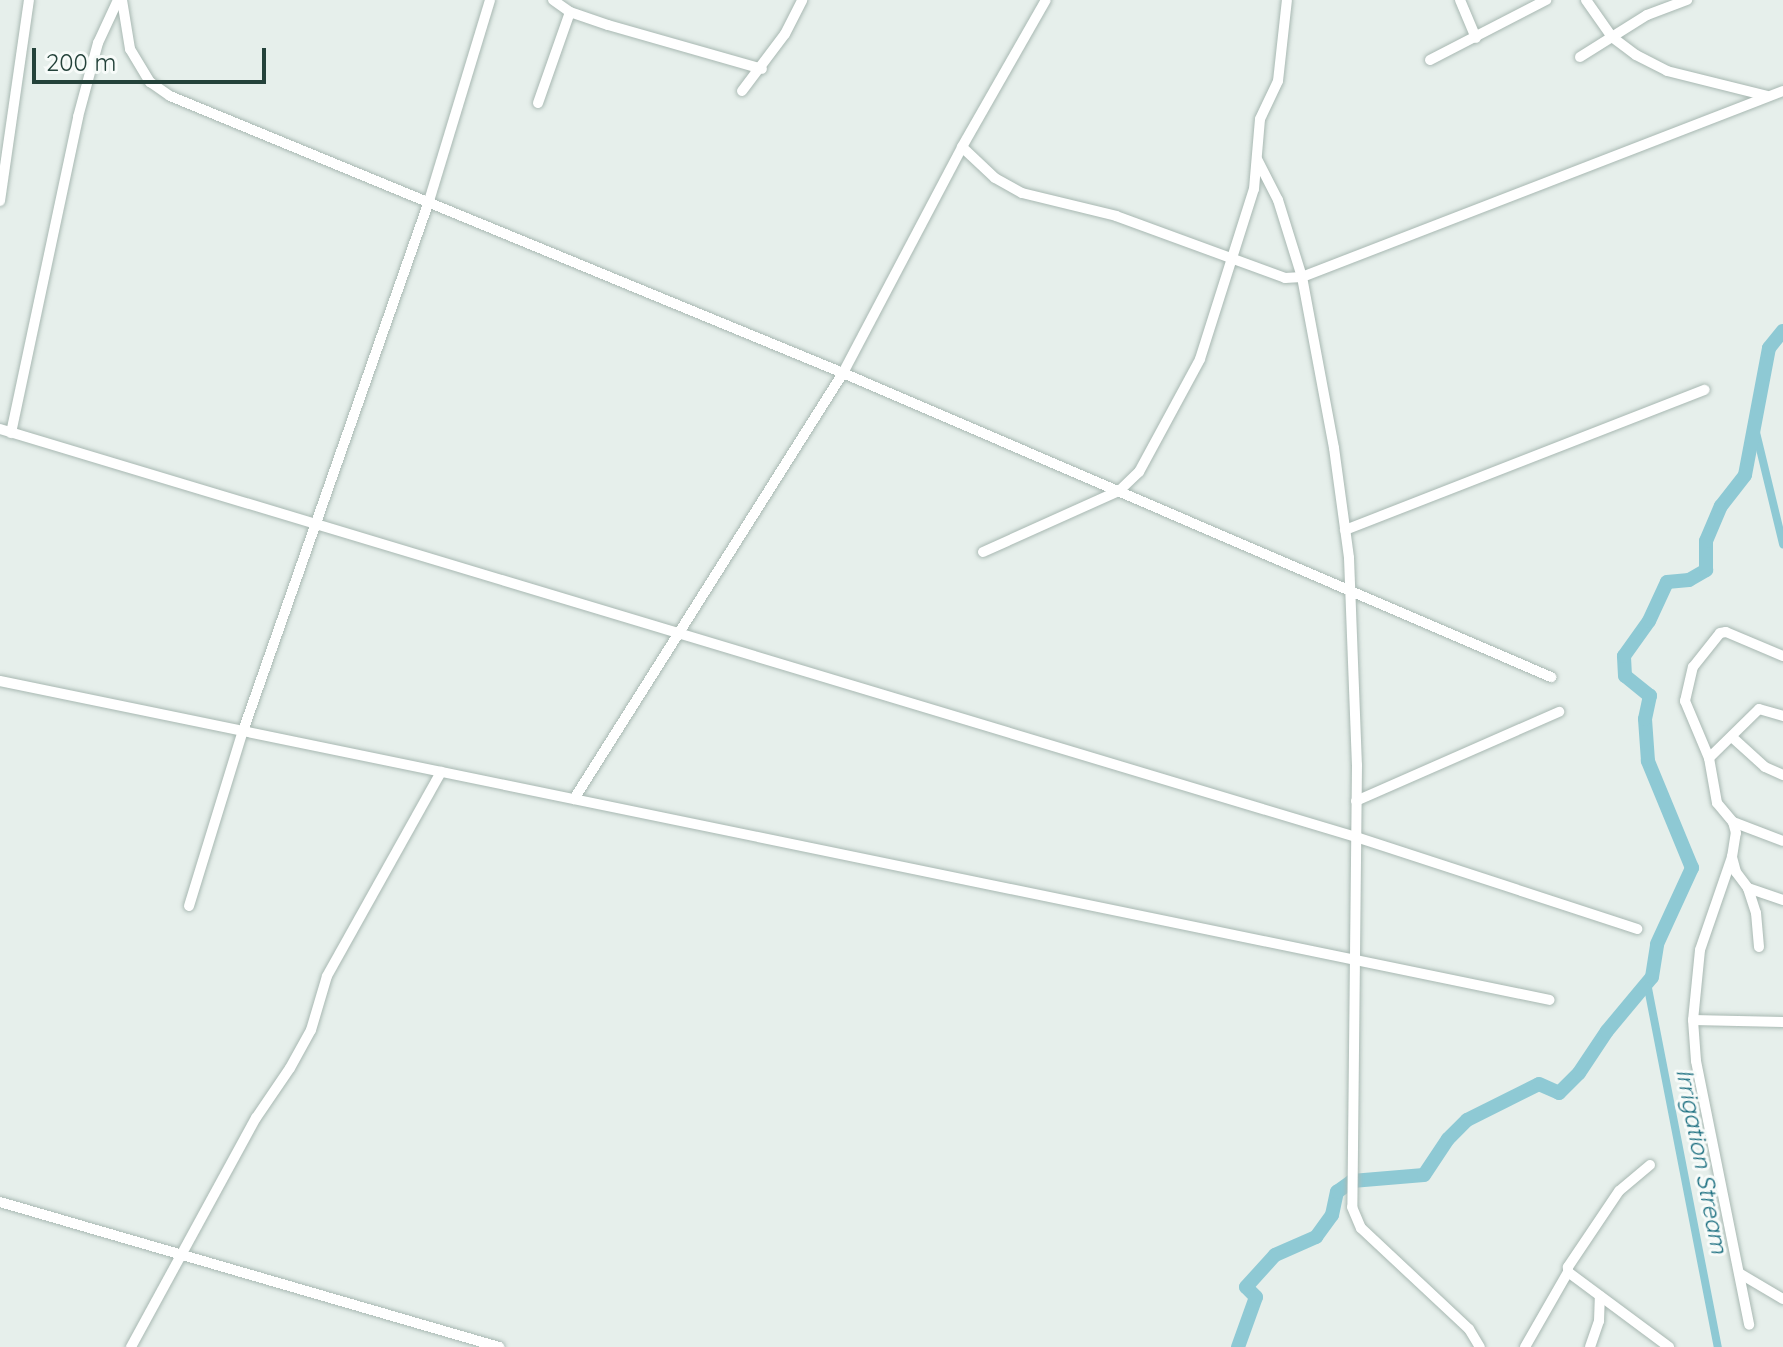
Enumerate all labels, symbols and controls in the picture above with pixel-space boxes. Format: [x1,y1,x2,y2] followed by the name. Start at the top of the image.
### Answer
[36,32,270,82] scale bar
[46,47,116,77] text: 200 m
[1670,1066,1734,1256] water label: Irrigation Stream

